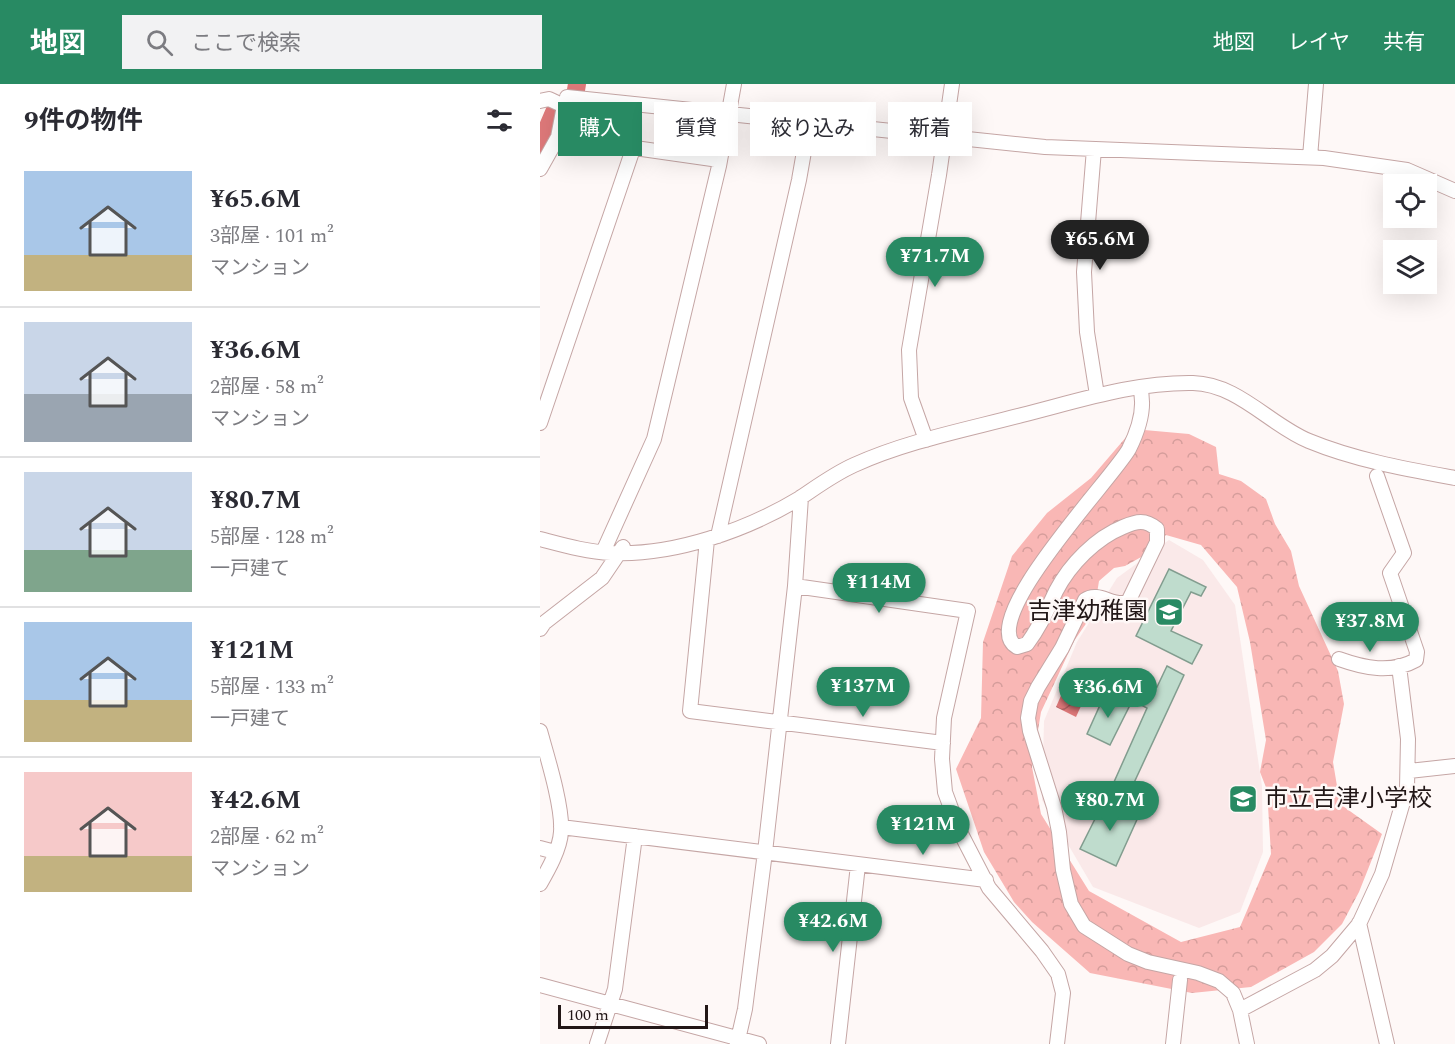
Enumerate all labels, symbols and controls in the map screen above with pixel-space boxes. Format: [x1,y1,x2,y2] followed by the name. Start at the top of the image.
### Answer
[122,15,542,69] search box
[30,22,86,65] text: 地図
[143,26,176,59] icon: search
[191,27,301,60] text: ここで検索
[1213,27,1255,59] text: 地図
[1288,27,1350,59] text: レイヤ
[1383,27,1425,59] text: 共有
[24,101,143,141] text: 9件の物件
[558,102,642,156] chip: 購入
[654,102,738,156] chip: 賃貸
[750,102,876,156] chip: 絞り込み
[888,102,972,156] chip: 新着
[483,104,516,137] icon: filters
[1383,174,1437,294] map controls
[1383,174,1437,228] button: locate
[210,179,301,219] text: ¥65.6M
[72,195,144,267] icon: home
[1051,220,1149,271] pin: ¥65.6M
[210,221,334,251] text: 3部屋 · 101 m²
[1065,224,1135,254] text: ¥65.6M
[886,237,984,288] pin: ¥71.7M
[1383,240,1437,294] button: layers
[900,241,970,271] text: ¥71.7M
[210,253,310,283] text: マンション
[210,330,301,370] text: ¥36.6M
[72,346,144,418] icon: home
[210,372,324,402] text: 2部屋 · 58 m²
[210,404,310,434] text: マンション
[210,480,301,520] text: ¥80.7M
[72,496,144,568] icon: home
[210,522,334,552] text: 5部屋 · 128 m²
[210,554,290,584] text: 一戸建て
[837,563,921,614] pin: ¥114M
[847,567,911,597] text: ¥114M
[1028,594,1148,630] place label: 吉津幼稚園
[1153,596,1185,628] school or university icon: 吉津幼稚園
[1321,602,1419,653] pin: ¥37.8M
[1335,606,1405,636] text: ¥37.8M
[210,630,294,670] text: ¥121M
[72,646,144,718] icon: home
[821,667,905,718] pin: ¥137M
[1059,668,1157,719] pin: ¥36.6M
[831,671,895,701] text: ¥137M
[210,672,334,702] text: 5部屋 · 133 m²
[1073,672,1143,702] text: ¥36.6M
[210,704,290,734] text: 一戸建て
[210,780,301,820] text: ¥42.6M
[1061,781,1159,832] pin: ¥80.7M
[1264,781,1432,817] place label: 市立吉津小学校
[1227,783,1259,815] school or university icon: 市立吉津小学校
[1075,785,1145,815] text: ¥80.7M
[72,796,144,868] icon: home
[881,805,965,856] pin: ¥121M
[891,809,955,839] text: ¥121M
[210,822,324,852] text: 2部屋 · 62 m²
[210,854,310,884] text: マンション
[784,902,882,953] pin: ¥42.6M
[798,906,868,936] text: ¥42.6M
[558,1002,708,1030] scale bar
[567,1003,609,1027] text: 100 m

